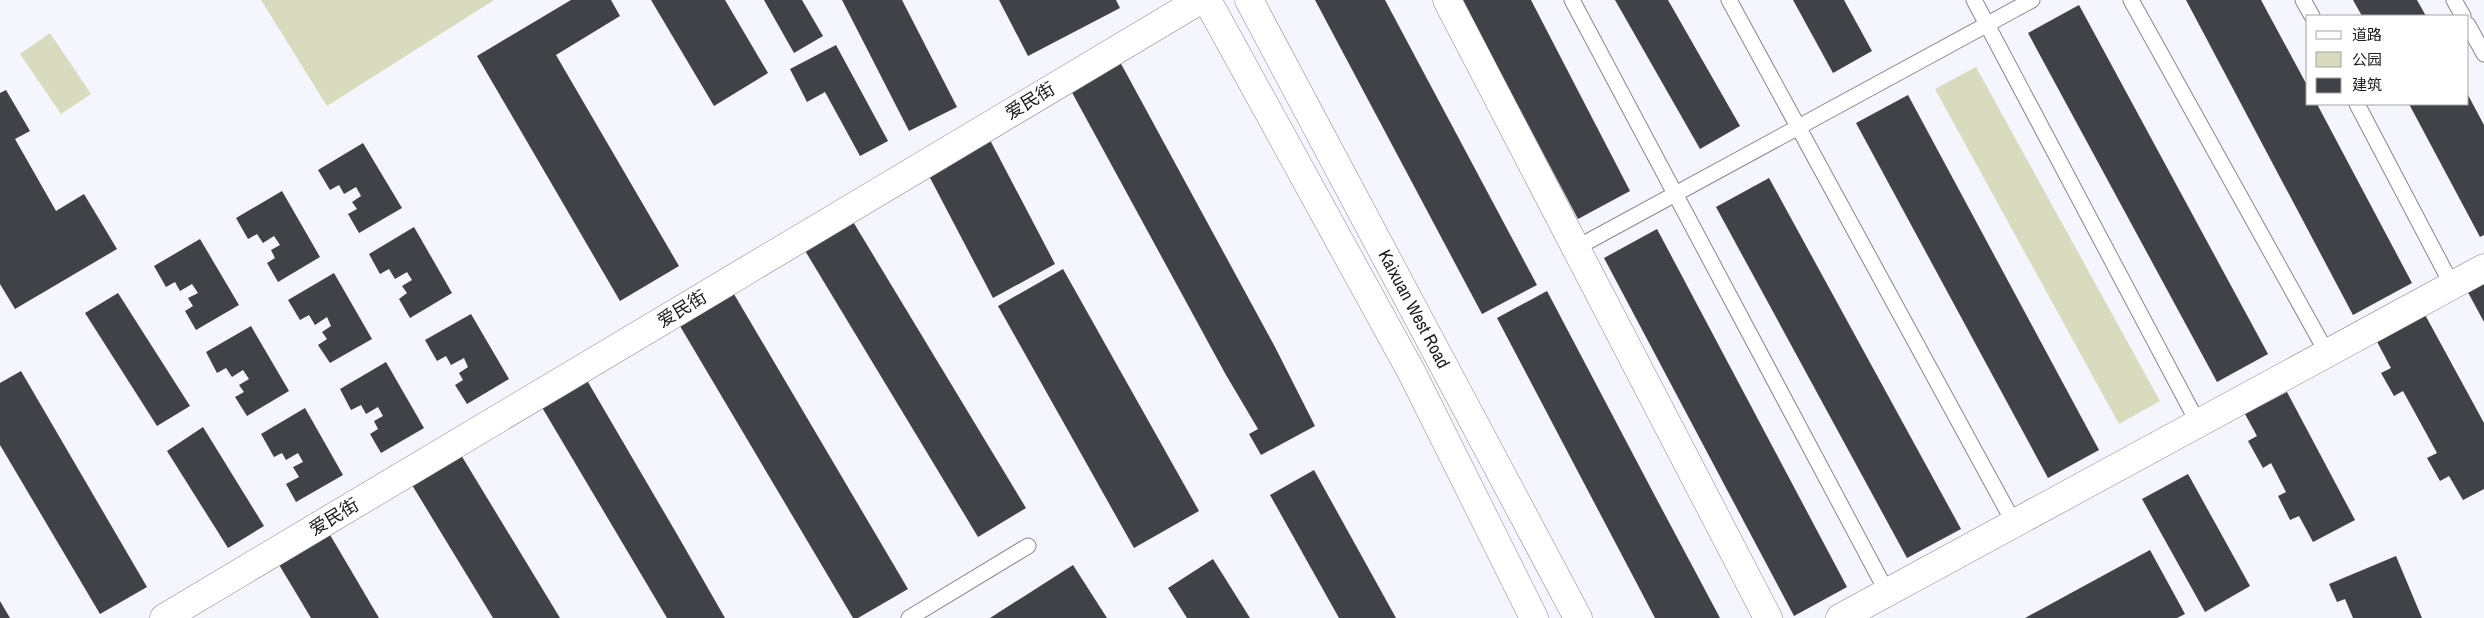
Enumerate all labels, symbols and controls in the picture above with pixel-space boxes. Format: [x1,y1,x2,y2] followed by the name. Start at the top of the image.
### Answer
[2306,15,2469,105] legend
[2352,24,2382,45] text: 道路
[2352,49,2382,70] text: 公园
[2352,74,2382,95] text: 建筑
[1000,76,1059,125] street label: 爱民街
[1373,245,1456,372] street label: Kaixuan West Road
[652,284,711,333] street label: 爱民街
[304,492,363,541] street label: 爱民街

